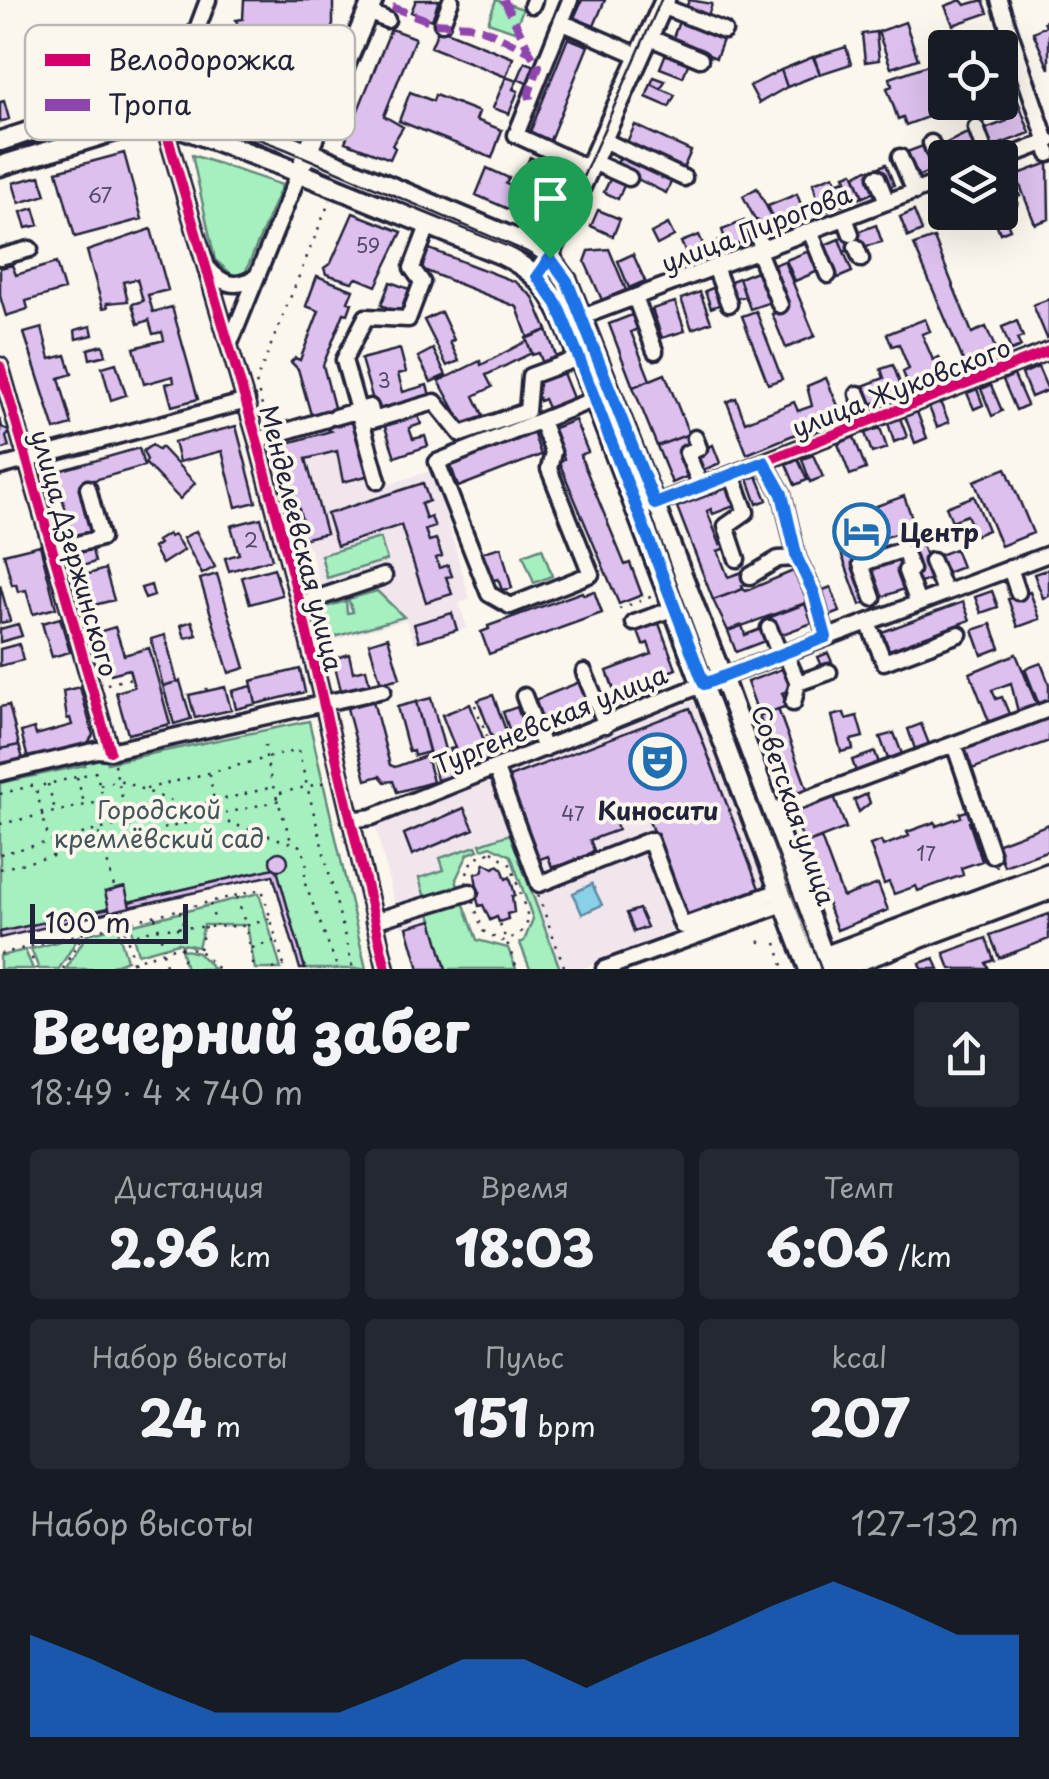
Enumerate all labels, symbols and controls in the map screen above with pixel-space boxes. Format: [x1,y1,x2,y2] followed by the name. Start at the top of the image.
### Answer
[25,25,355,140] legend
[928,30,1018,230] map controls
[928,30,1018,120] button: locate
[108,37,295,80] text: Велодорожка
[108,82,192,125] text: Тропа
[928,140,1018,230] button: layers
[508,156,593,259] pin
[523,171,578,226] icon: arrive
[655,174,857,282] street label: улица Пирогова
[88,180,112,210] house number: 67
[356,230,380,260] house number: 59
[786,328,1016,446] street label: улица Жуковского
[377,365,391,395] house number: 3
[251,401,354,675] street label: Менделеевская улица
[22,425,128,681] street label: улица Дзержинского
[831,502,891,562] hotel icon: Центр
[900,513,979,551] place label: Центр
[244,525,258,555] house number: 2
[427,655,673,783] street label: Тургеневская улица
[742,700,846,911] street label: Советская улица
[628,731,688,791] theatre icon: Киносити
[54,790,264,857] park label: Городской кремлёвский сад
[597,791,719,829] place label: Киносити
[561,798,585,828] house number: 47
[916,838,936,868] house number: 17
[30,899,188,944] scale bar
[45,900,131,943] text: 100 m
[30,989,469,1072] text: Вечерний забег
[914,1002,1019,1107] button: share
[30,1068,303,1116] text: 18:49 · 4 × 740 m
[116,1165,264,1208] text: Дистанция
[480,1165,569,1208] text: Время
[824,1165,895,1208] text: Темп
[109,1208,220,1284] text: 2.96
[455,1208,594,1284] text: 18:03
[767,1208,889,1284] text: 6:06
[220,1234,271,1277] text: km
[889,1234,952,1277] text: /km
[92,1335,288,1378] text: Набор высоты
[485,1335,564,1378] text: Пульс
[831,1335,887,1378] text: kcal
[139,1378,206,1454] text: 24
[453,1378,529,1454] text: 151
[809,1378,909,1454] text: 207
[206,1404,241,1447] text: m
[529,1404,596,1447] text: bpm
[30,1499,254,1547] text: Набор высоты
[851,1499,1019,1547] text: 127–132 m

